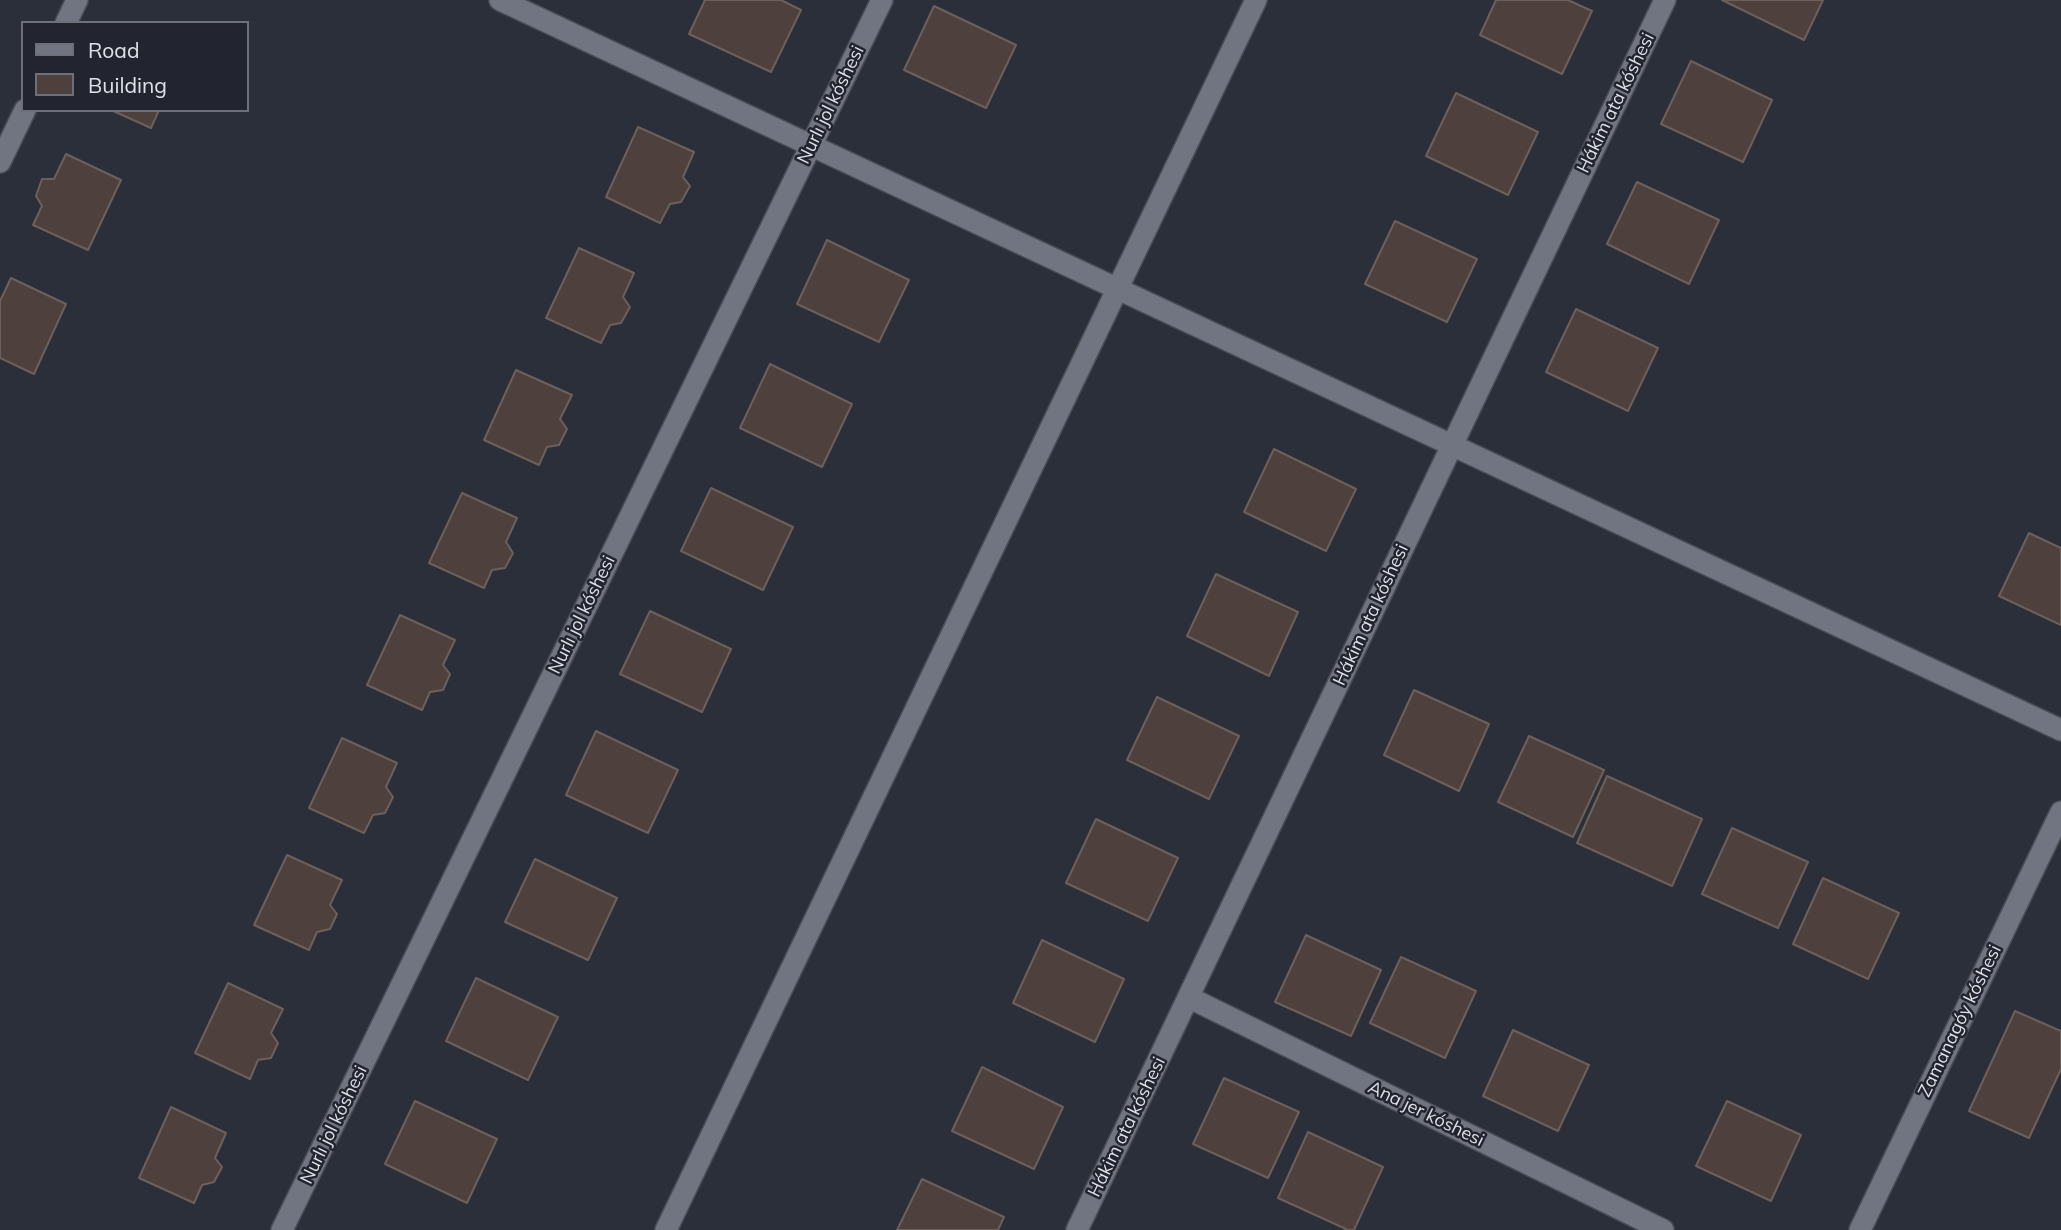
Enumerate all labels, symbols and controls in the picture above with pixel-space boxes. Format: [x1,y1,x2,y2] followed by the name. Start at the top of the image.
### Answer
[21,21,248,112] legend
[1573,29,1659,177] street label: Hákim ata kóshesi
[88,37,139,63] text: Road
[793,42,869,168] street label: Nurlı jol kóshesi
[88,72,167,98] text: Building
[1329,541,1413,689] street label: Hákim ata kóshesi
[544,552,620,678] street label: Nurlı jol kóshesi
[1914,942,2006,1100] street label: Zamanagóy kóshesi
[1084,1053,1170,1201] street label: Hákim ata kóshesi
[296,1062,372,1188] street label: Nurlı jol kóshesi
[1364,1077,1488,1151] street label: Ana jer kóshesi

